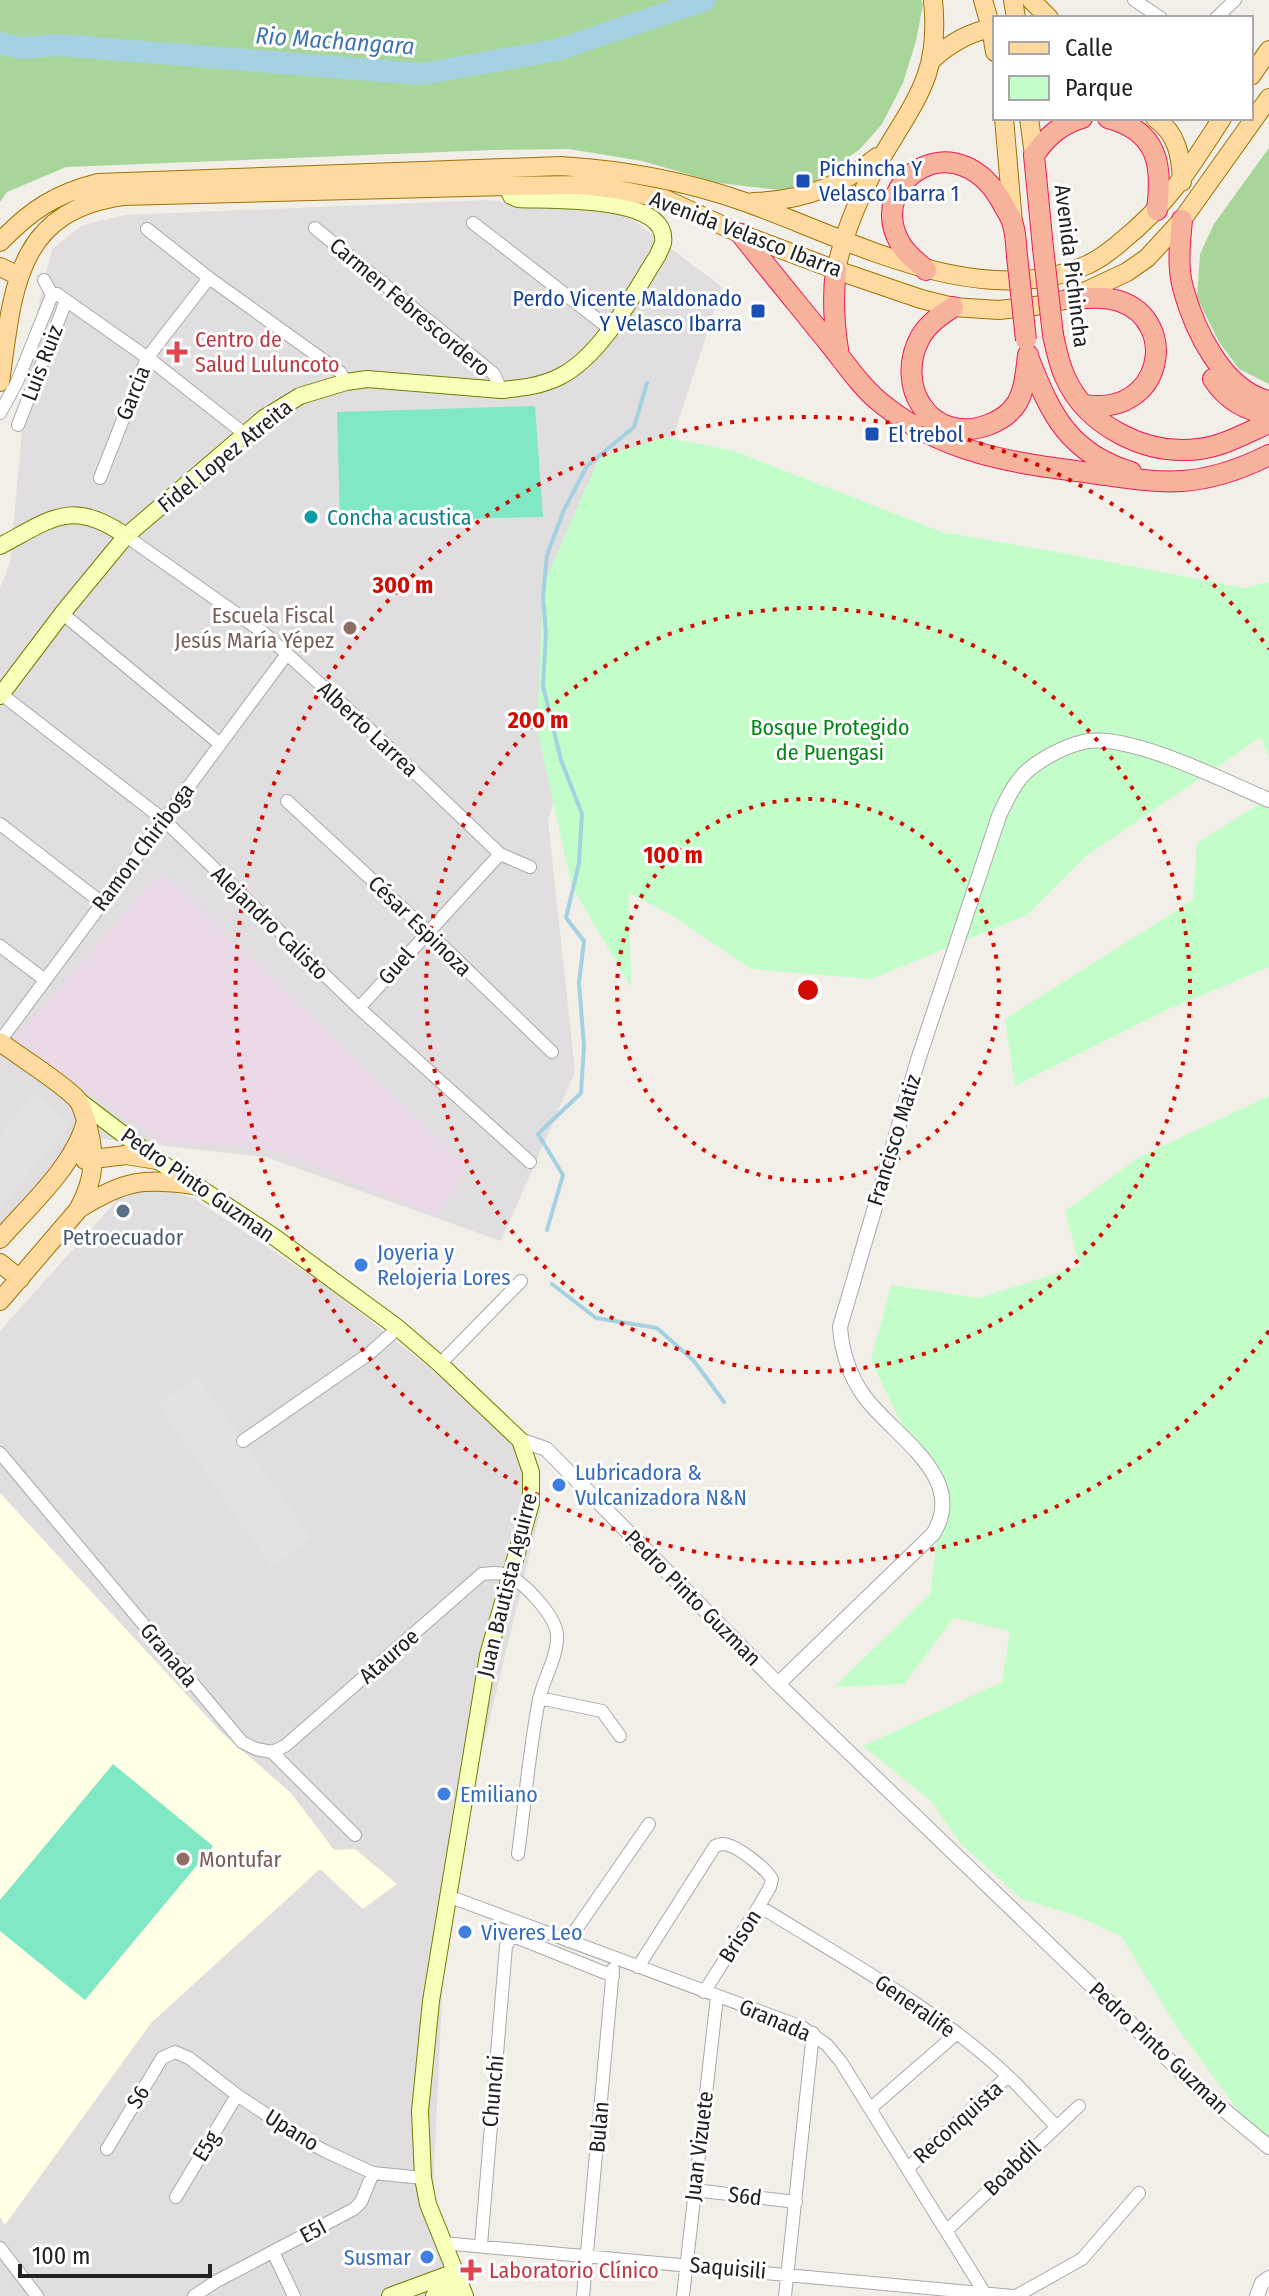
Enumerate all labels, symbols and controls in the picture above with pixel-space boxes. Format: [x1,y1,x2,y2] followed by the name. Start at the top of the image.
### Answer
[993,16,1253,120] legend
[254,21,416,61] water label: Rio Machangara
[1065,34,1113,62] text: Calle
[1065,74,1133,102] text: Parque
[819,155,959,207] place label: Pichincha Y Velasco Ibarra 1
[794,172,812,190] marker: Pichincha Y Velasco Ibarra 1
[1049,183,1095,349] street label: Avenida Pichincha
[646,185,846,283] street label: Avenida Velasco Ibarra
[324,232,496,382] street label: Carmen Febrescordero
[513,285,742,337] place label: Perdo Vicente Maldonado Y Velasco Ibarra
[749,302,767,320] marker: Perdo Vicente Maldonado Y Velasco Ibarra
[15,321,69,405] street label: Luis Ruiz
[195,326,340,378] place label: Centro de Salud Luluncoto
[166,341,188,363] marker: Centro de Salud Luluncoto
[110,362,156,424] street label: Garcia
[152,393,298,519] street label: Fidel Lopez Atreita
[888,421,964,448] place label: El trebol
[863,425,881,443] marker: El trebol
[327,504,472,531] place label: Concha acustica
[302,508,320,526] marker: Concha acustica
[372,571,433,599] text: 300 m
[174,602,334,654] place label: Escuela Fiscal Jesús María Yépez
[341,619,359,637] marker: Escuela Fiscal Jesús María Yépez
[312,676,424,782] street label: Alberto Larrea
[507,706,568,734] text: 200 m
[750,714,910,766] park label: Bosque Protegido de Puengasi
[86,778,200,916] street label: Ramon Chiriboga
[643,841,703,869] text: 100 m
[206,860,334,986] street label: Alejandro Calisto
[363,870,477,982] street label: César Espinoza
[372,942,420,990] street label: Guel
[794,976,822,1004] centre of rings
[861,1071,927,1209] street label: Francisco Matiz
[116,1122,280,1248] street label: Pedro Pinto Guzman
[114,1202,132,1220] marker: Petroecuador
[63,1224,184,1251] place label: Petroecuador
[377,1239,511,1291] place label: Joyeria y Relojeria Lores
[352,1256,370,1274] marker: Joyeria y Relojeria Lores
[575,1459,747,1511] place label: Lubricadora & Vulcanizadora N&N
[550,1476,568,1494] marker: Lubricadora & Vulcanizadora N&N
[471,1490,543,1680] street label: Juan Bautista Aguirre
[619,1524,767,1672] street label: Pedro Pinto Guzman
[134,1617,204,1693] street label: Granada
[354,1623,424,1689] street label: Atauroe
[460,1781,538,1808] place label: Emiliano
[435,1785,453,1803] marker: Emiliano
[199,1846,282,1873] place label: Montufar
[174,1850,192,1868] marker: Montufar
[713,1904,767,1968] street label: Brison
[481,1919,583,1946] place label: Viveres Leo
[456,1923,474,1941] marker: Viveres Leo
[869,1968,961,2044] street label: Generalife
[1083,1976,1235,2120] street label: Pedro Pinto Guzman
[735,1993,815,2047] street label: Granada
[476,2054,510,2128] street label: Chunchi
[908,2075,1008,2169] street label: Reconquista
[121,2081,155,2113] street label: S6
[679,2090,719,2202] street label: Juan Vizuete
[583,2100,615,2154] street label: Bulan
[260,2103,324,2157] street label: Upano
[187,2125,226,2166] street label: E5g
[978,2134,1046,2202] street label: Boabdil
[727,2181,763,2211] street label: S6d
[295,2213,331,2249] street label: E5I
[20,2228,210,2278] scale bar
[32,2242,90,2270] text: 100 m
[344,2244,411,2271] place label: Susmar
[418,2248,436,2266] marker: Susmar
[689,2251,767,2285] street label: Saquisili
[489,2257,659,2284] place label: Laboratorio Clínico
[460,2259,482,2281] marker: Laboratorio Clínico

